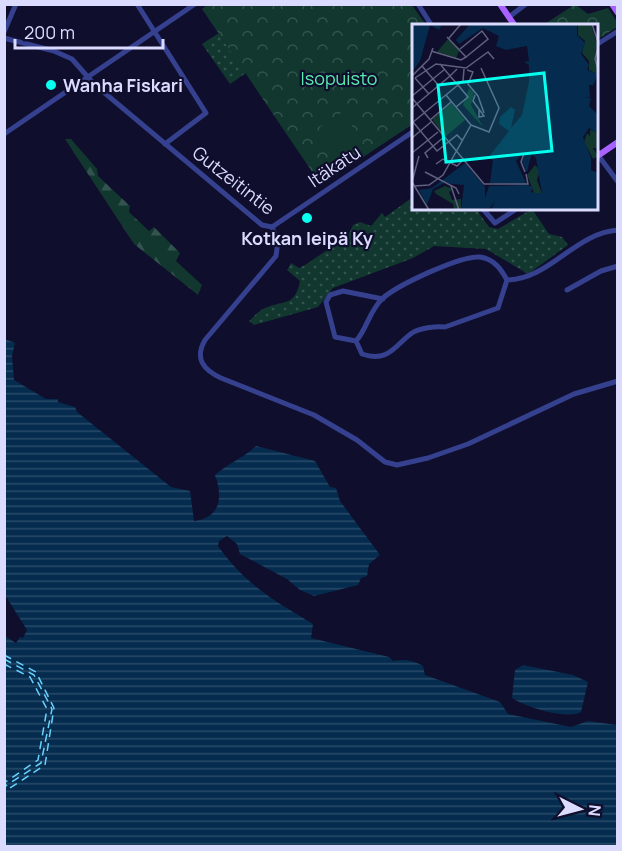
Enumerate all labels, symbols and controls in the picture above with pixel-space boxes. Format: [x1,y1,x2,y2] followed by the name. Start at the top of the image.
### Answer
[15,12,164,50] scale bar
[24,20,75,44] text: 200 m
[412,24,598,210] inset map
[301,66,377,90] park label: Isopuisto
[63,73,183,97] place label: Wanha Fiskari
[44,78,58,92] marker: Wanha Fiskari
[188,140,280,220] street label: Gutzeitintie
[303,140,365,192] street label: Itäkatu
[300,211,314,225] marker: Kotkan leipä Ky
[241,226,373,250] place label: Kotkan leipä Ky
[550,779,610,839] north arrow
[583,804,606,817] text: N

